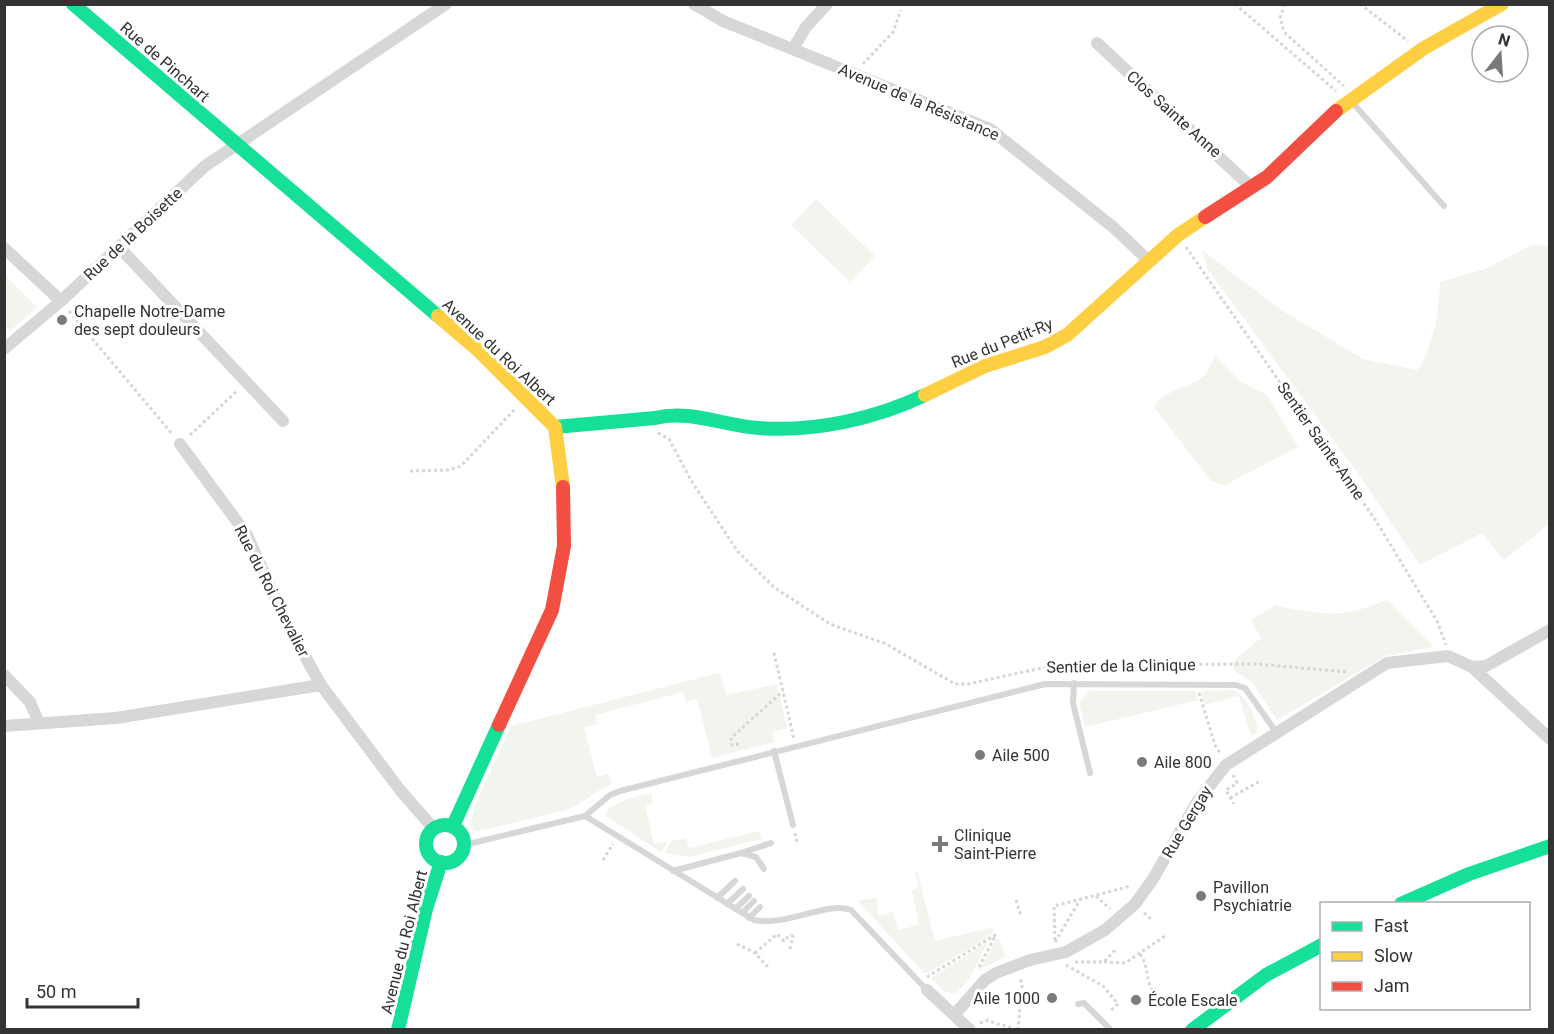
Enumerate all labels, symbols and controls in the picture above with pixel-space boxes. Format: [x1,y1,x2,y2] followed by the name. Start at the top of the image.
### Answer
[116,18,214,106] street label: Rue de Pinchart
[1470,24,1530,84] north arrow
[1496,29,1512,51] text: N
[836,60,1002,144] street label: Avenue de la Résistance
[1123,66,1225,162] street label: Clos Sainte Anne
[80,183,186,285] street label: Rue de la Boisette
[438,295,560,409] street label: Avenue du Roi Albert
[74,302,225,339] place label: Chapelle Notre-Dame des sept douleurs
[55,313,69,327] marker: Chapelle Notre-Dame des sept douleurs
[949,314,1056,372] street label: Rue du Petit-Ry
[1273,378,1369,504] street label: Sentier Sainte-Anne
[231,522,314,661] street label: Rue du Roi Chevalier
[1046,655,1196,677] street label: Sentier de la Clinique
[992,746,1050,765] place label: Aile 500
[973,748,987,762] marker: Aile 500
[1154,753,1212,772] place label: Aile 800
[1135,755,1149,769] marker: Aile 800
[1158,782,1216,862] street label: Rue Gergay
[954,826,1036,863] place label: Clinique Saint-Pierre
[931,835,949,853] marker: Clinique Saint-Pierre
[377,868,431,1016] street label: Avenue du Roi Albert
[1213,878,1292,915] place label: Pavillon Psychiatrie
[1194,889,1208,903] marker: Pavillon Psychiatrie
[1320,902,1530,1010] legend
[1374,915,1409,936] text: Fast
[1374,945,1413,966] text: Slow
[27,971,138,1009] scale bar
[1374,975,1410,996] text: Jam
[36,981,76,1002] text: 50 m
[973,989,1040,1008] place label: Aile 1000
[1045,991,1059,1005] marker: Aile 1000
[1148,991,1238,1010] place label: École Escale
[1129,993,1143,1007] marker: École Escale

